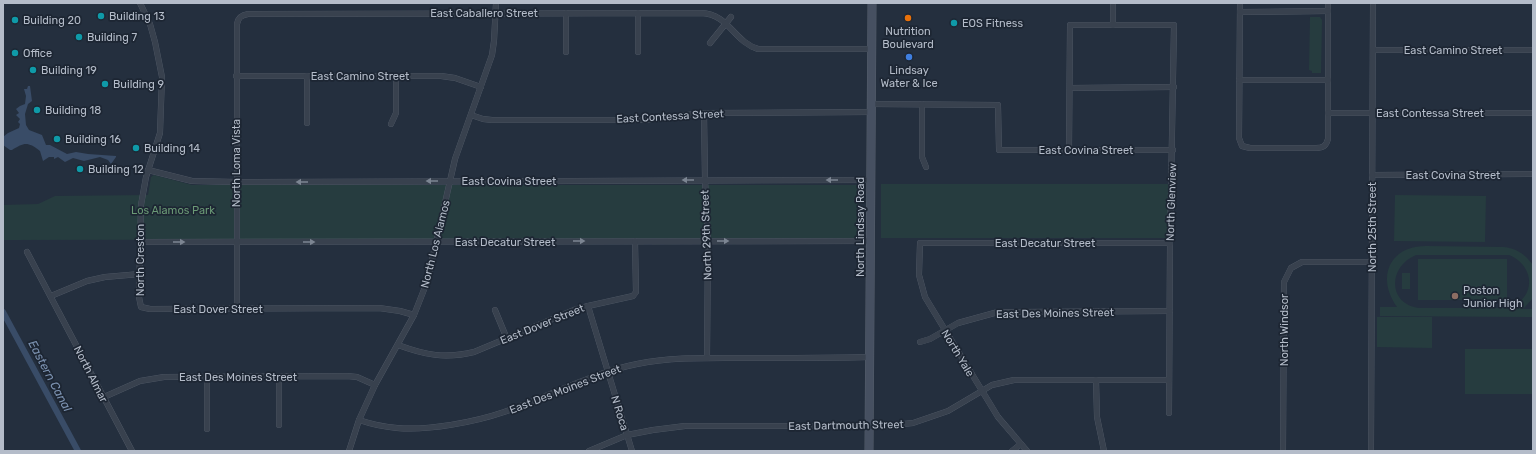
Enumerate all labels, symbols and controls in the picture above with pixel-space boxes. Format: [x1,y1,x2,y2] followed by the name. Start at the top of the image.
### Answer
[430,7,539,20] street label: East Caballero Street
[109,10,165,23] place label: Building 13
[96,11,106,21] marker: Building 13
[903,13,913,23] marker: Nutrition Boulevard
[23,14,81,27] place label: Building 20
[10,15,20,25] marker: Building 20
[962,17,1023,30] place label: EOS Fitness
[949,18,959,28] marker: EOS Fitness
[882,25,934,51] place label: Nutrition Boulevard
[87,31,137,44] place label: Building 7
[74,32,84,42] marker: Building 7
[1404,44,1503,57] street label: East Camino Street
[23,47,52,60] place label: Office
[10,48,20,58] marker: Office
[904,52,914,62] marker: Lindsay Water & Ice
[41,64,97,77] place label: Building 19
[880,64,938,90] place label: Lindsay Water & Ice
[28,65,38,75] marker: Building 19
[311,70,410,83] street label: East Camino Street
[113,78,164,91] place label: Building 9
[100,79,110,89] marker: Building 9
[45,104,101,117] place label: Building 18
[32,105,42,115] marker: Building 18
[616,107,725,126] street label: East Contessa Street
[1376,107,1485,120] street label: East Contessa Street
[230,119,243,207] street label: North Loma Vista
[65,133,121,146] place label: Building 16
[52,134,62,144] marker: Building 16
[144,142,200,155] place label: Building 14
[131,143,141,153] marker: Building 14
[1039,144,1134,157] street label: East Covina Street
[88,163,144,176] place label: Building 12
[1164,163,1179,241] street label: North Glenview
[75,164,85,174] marker: Building 12
[1406,169,1501,182] street label: East Covina Street
[462,175,557,188] street label: East Covina Street
[681,177,694,183] one-way arrow
[825,177,838,183] one-way arrow
[854,177,867,277] street label: North Lindsay Road
[425,178,438,184] one-way arrow
[295,179,308,185] one-way arrow
[1366,181,1379,272] street label: North 25th Street
[698,189,715,280] street label: North 29th Street
[418,198,453,289] street label: North Los Alamos
[131,204,215,217] park label: Los Alamos Park
[134,224,147,296] street label: North Creston
[455,236,556,249] street label: East Decatur Street
[995,237,1096,250] street label: East Decatur Street
[573,238,586,244] one-way arrow
[717,238,730,244] one-way arrow
[173,239,186,245] one-way arrow
[303,239,316,245] one-way arrow
[1463,284,1523,310] place label: Poston Junior High
[1450,291,1460,301] marker: Poston Junior High
[1278,293,1291,366] street label: North Windsor
[498,301,587,347] street label: East Dover Street
[173,303,263,316] street label: East Dover Street
[996,306,1115,321] street label: East Des Moines Street
[938,327,977,379] street label: North Yale
[25,338,75,415] water label: Eastern Canal
[71,344,111,405] street label: North Almar
[508,362,623,417] street label: East Des Moines Street
[179,371,298,384] street label: East Des Moines Street
[608,394,631,432] street label: N Roca
[788,418,905,433] street label: East Dartmouth Street

